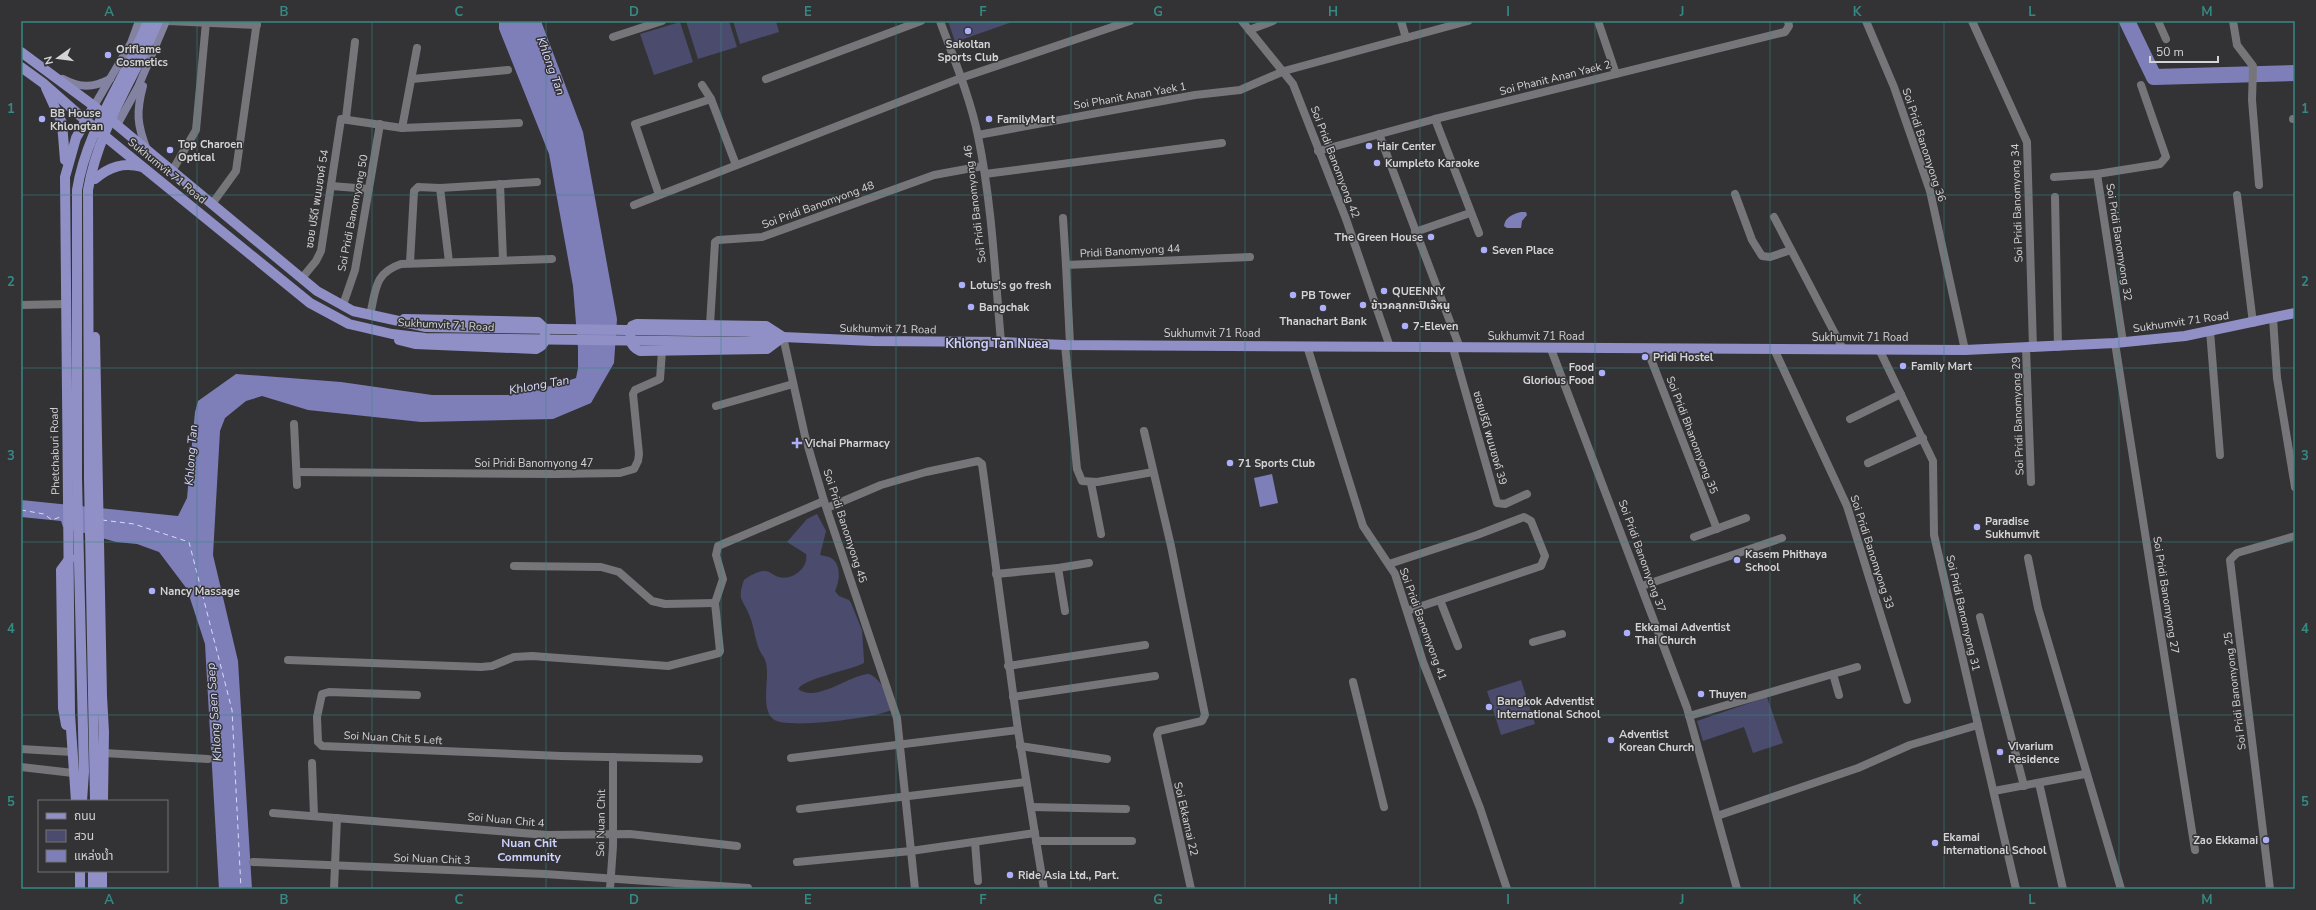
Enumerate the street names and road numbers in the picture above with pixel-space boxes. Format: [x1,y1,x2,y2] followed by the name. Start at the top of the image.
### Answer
[1498,57,1612,99] street label: Soi Phanit Anan Yaek 2
[1072,79,1188,113] street label: Soi Phanit Anan Yaek 1
[1899,86,1950,204] street label: Soi Pridi Banomyong 36
[1307,104,1363,220] street label: Soi Pridi Banomyong 42
[125,135,209,207] street label: Sukhumvit 71 Road
[2007,143,2027,263] street label: Soi Pridi Banomyong 34
[960,144,990,264] street label: Soi Pridi Banomyong 46
[302,148,332,249] street label: ซอย ปรีดี พนมยงค์ 54
[334,153,372,273] street label: Soi Pridi Banomyong 50
[760,178,877,232] street label: Soi Pridi Banomyong 48
[2102,182,2136,302] street label: Soi Pridi Banomyong 32
[1079,241,1181,261] street label: Pridi Banomyong 44
[2132,308,2230,336] street label: Sukhumvit 71 Road
[397,315,495,335] street label: Sukhumvit 71 Road
[840,321,936,337] street label: Sukhumvit 71 Road
[1164,326,1260,341] street label: Sukhumvit 71 Road
[1488,329,1584,344] street label: Sukhumvit 71 Road
[1812,330,1908,345] street label: Sukhumvit 71 Road
[2008,356,2028,476] street label: Soi Pridi Banomyong 29
[1663,374,1722,496] street label: Soi Pridi Bhanomyong 35
[1469,389,1511,487] street label: ซอยปรีดี พนมยงค์ 39
[47,407,63,495] street label: Phetchaburi Road
[475,456,593,471] street label: Soi Pridi Banomyong 47
[820,467,871,585] street label: Soi Pridi Banomyong 45
[1847,493,1897,611] street label: Soi Pridi Banomyong 33
[1615,498,1669,614] street label: Soi Pridi Banomyong 37
[2149,535,2183,655] street label: Soi Pridi Banomyong 27
[1942,553,1984,673] street label: Soi Pridi Banomyong 31
[1396,566,1450,682] street label: Soi Pridi Banomyong 41
[2220,631,2250,751] street label: Soi Pridi Banomyong 25
[343,728,443,748] street label: Soi Nuan Chit 5 Left
[1170,781,1202,857] street label: Soi Ekkamai 22
[593,789,609,857] street label: Soi Nuan Chit
[467,809,545,831] street label: Soi Nuan Chit 4
[393,850,471,868] street label: Soi Nuan Chit 3

